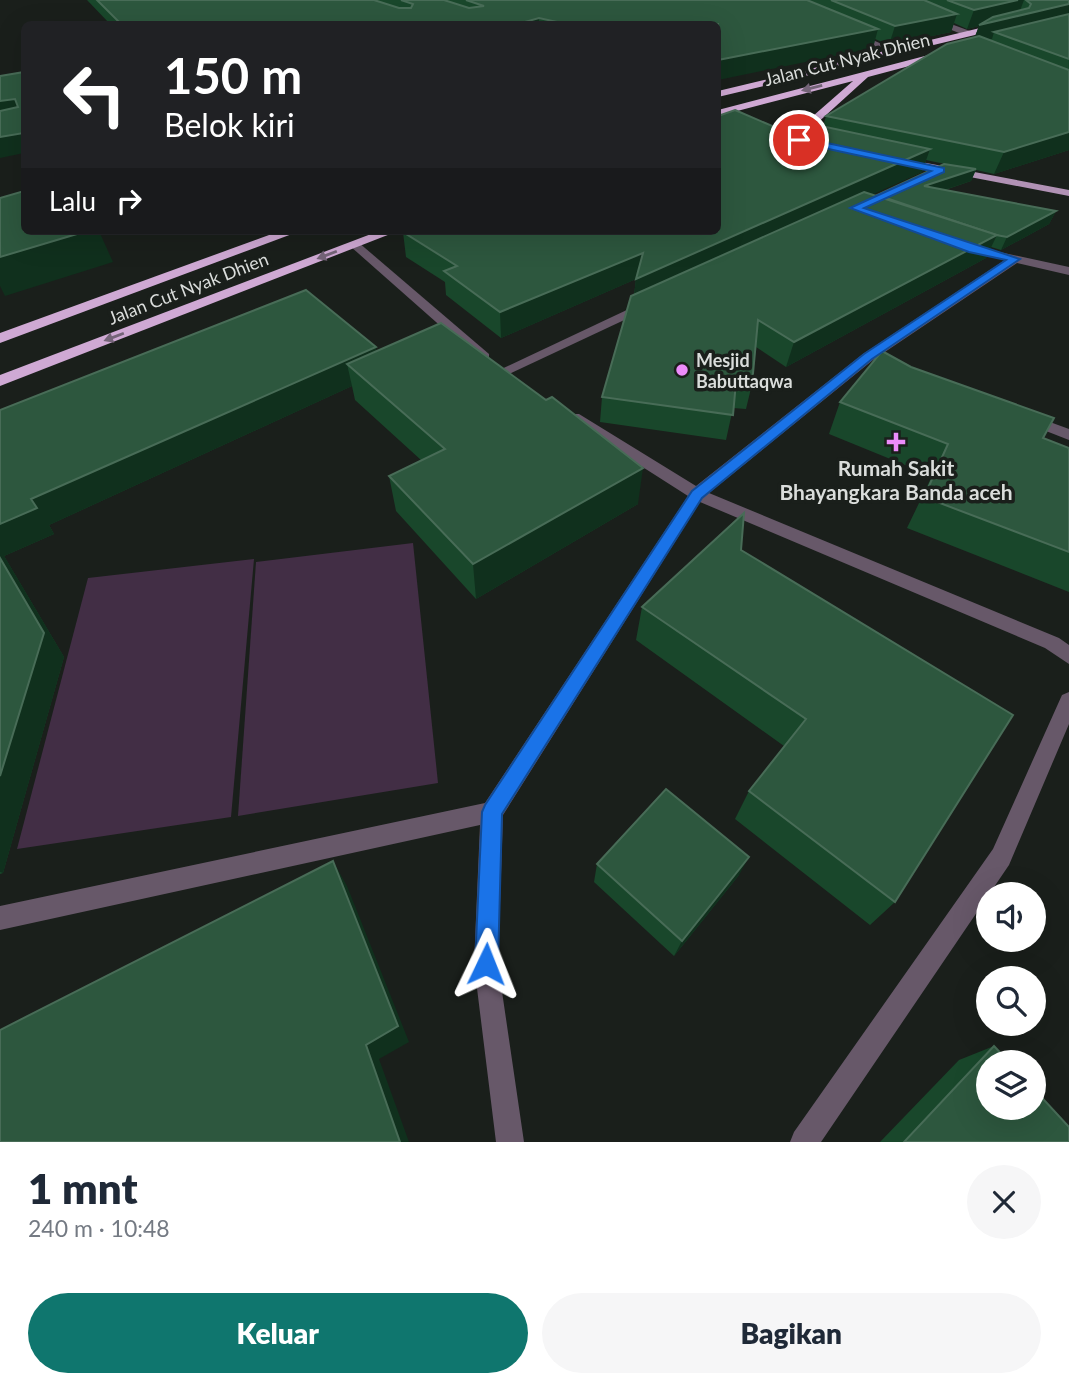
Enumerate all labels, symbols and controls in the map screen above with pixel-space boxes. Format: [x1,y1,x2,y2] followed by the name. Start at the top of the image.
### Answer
[762,28,932,90] street label: Jalan Cut Nyak Dhien
[164,46,302,104] text: 150 m
[49,49,140,140] icon: left
[801,83,823,94] one-way arrow
[164,105,295,144] text: Belok kiri
[769,110,829,170] pin
[780,121,818,159] icon: arrive
[110,182,148,220] icon: right
[49,185,96,217] text: Lalu
[105,247,271,329] street label: Jalan Cut Nyak Dhien
[316,250,337,261] one-way arrow
[104,331,125,342] one-way arrow
[696,349,793,392] place label: Mesjid Babuttaqwa
[674,362,690,378] marker: Mesjid Babuttaqwa
[886,432,906,452] marker: Rumah Sakit Bhayangkara Banda aceh
[779,455,1013,504] place label: Rumah Sakit Bhayangkara Banda aceh
[976,882,1046,1120] map controls
[976,882,1046,952] button: sound
[449,927,523,1001] position arrow
[976,966,1046,1036] button: search
[976,1050,1046,1120] button: layers
[28,1163,138,1213] text: 1 mnt
[967,1165,1041,1239] button: close
[28,1214,170,1242] text: 240 m · 10:48
[28,1293,528,1373] button: Keluar
[542,1293,1041,1373] button: Bagikan

